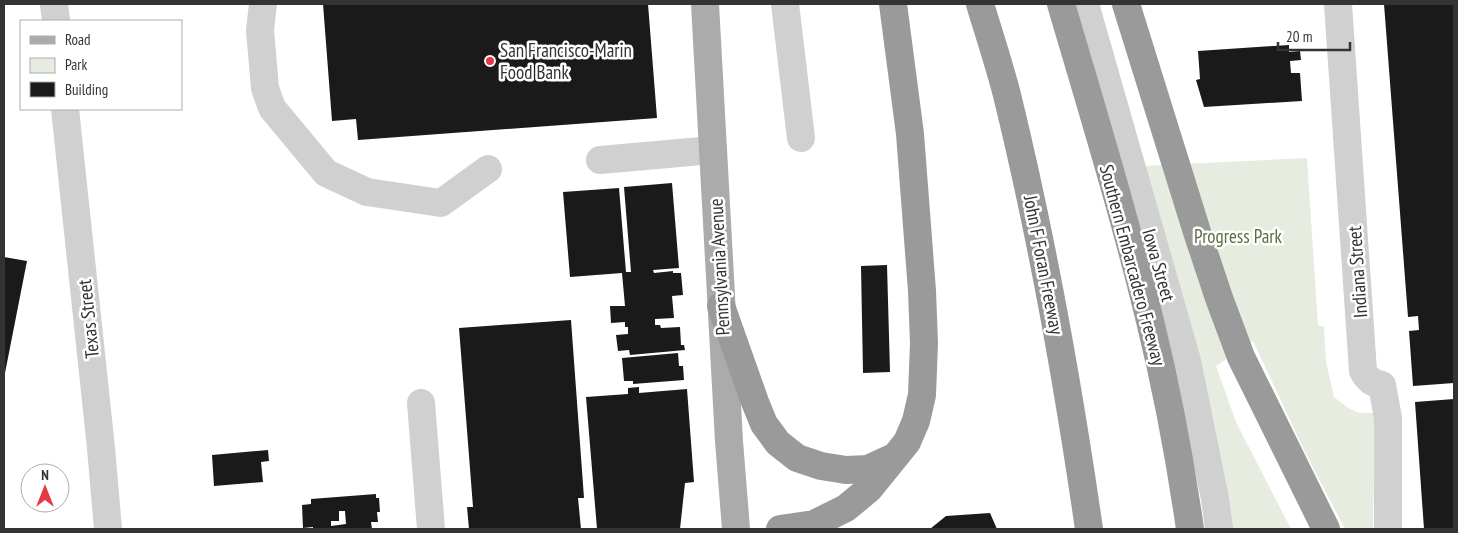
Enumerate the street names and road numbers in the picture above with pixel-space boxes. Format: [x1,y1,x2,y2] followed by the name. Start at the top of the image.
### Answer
[1095,162,1172,369] street label: Southern Embarcadero Freeway
[1019,193,1069,337] street label: John F Foran Freeway
[703,198,735,336] street label: Pennsylvania Avenue
[1342,225,1372,319] street label: Indiana Street
[1137,226,1181,305] street label: Iowa Street
[72,278,104,360] street label: Texas Street

